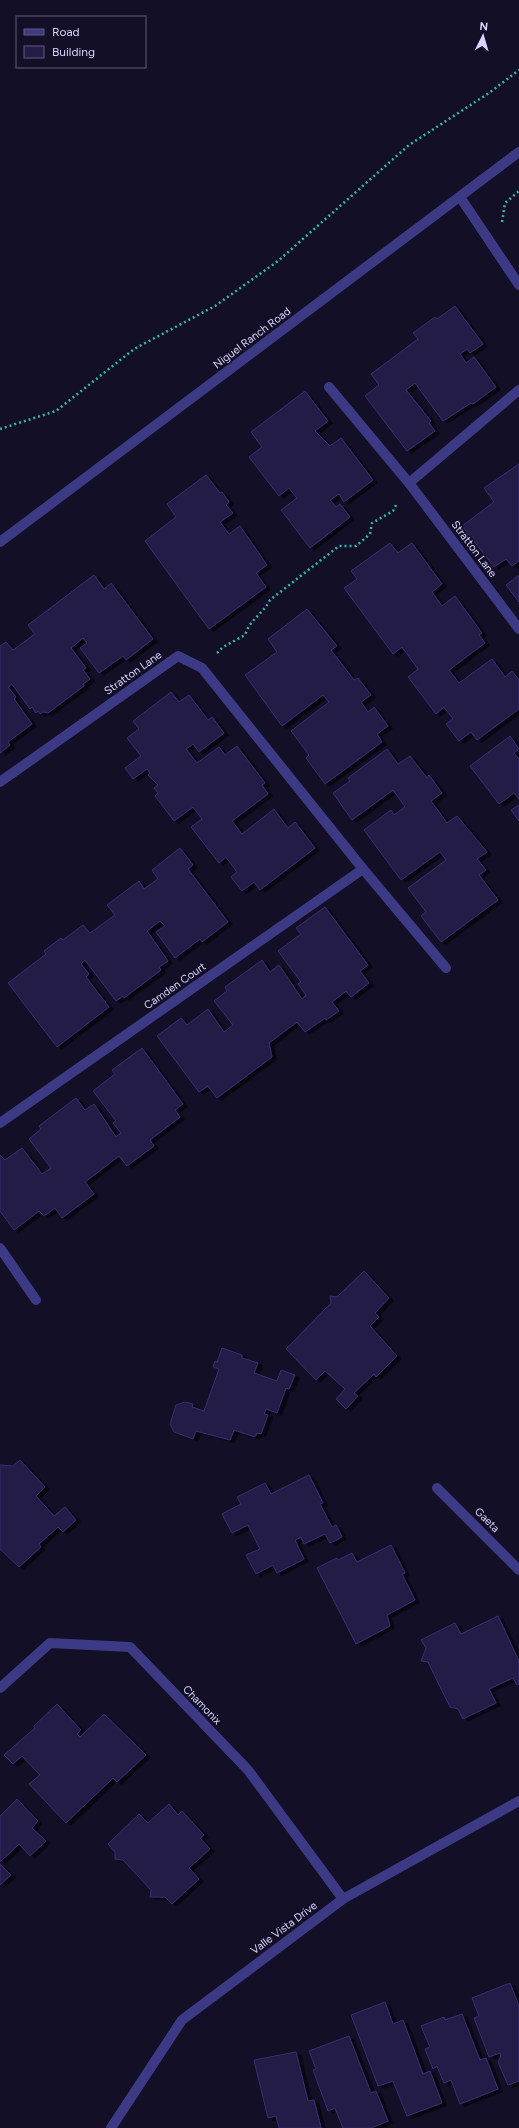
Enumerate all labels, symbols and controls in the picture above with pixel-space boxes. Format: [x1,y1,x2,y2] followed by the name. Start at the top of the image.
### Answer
[16,16,146,68] legend
[463,16,503,56] north arrow
[479,20,489,33] text: N
[52,25,80,39] text: Road
[52,45,95,59] text: Building
[211,305,293,371] street label: Niguel Ranch Road
[449,518,499,580] street label: Stratton Lane
[102,648,164,698] street label: Stratton Lane
[142,960,208,1012] street label: Camden Court
[472,1505,502,1535] street label: Gaeta
[180,1683,224,1728] street label: Chamonix
[248,1899,320,1957] street label: Valle Vista Drive

